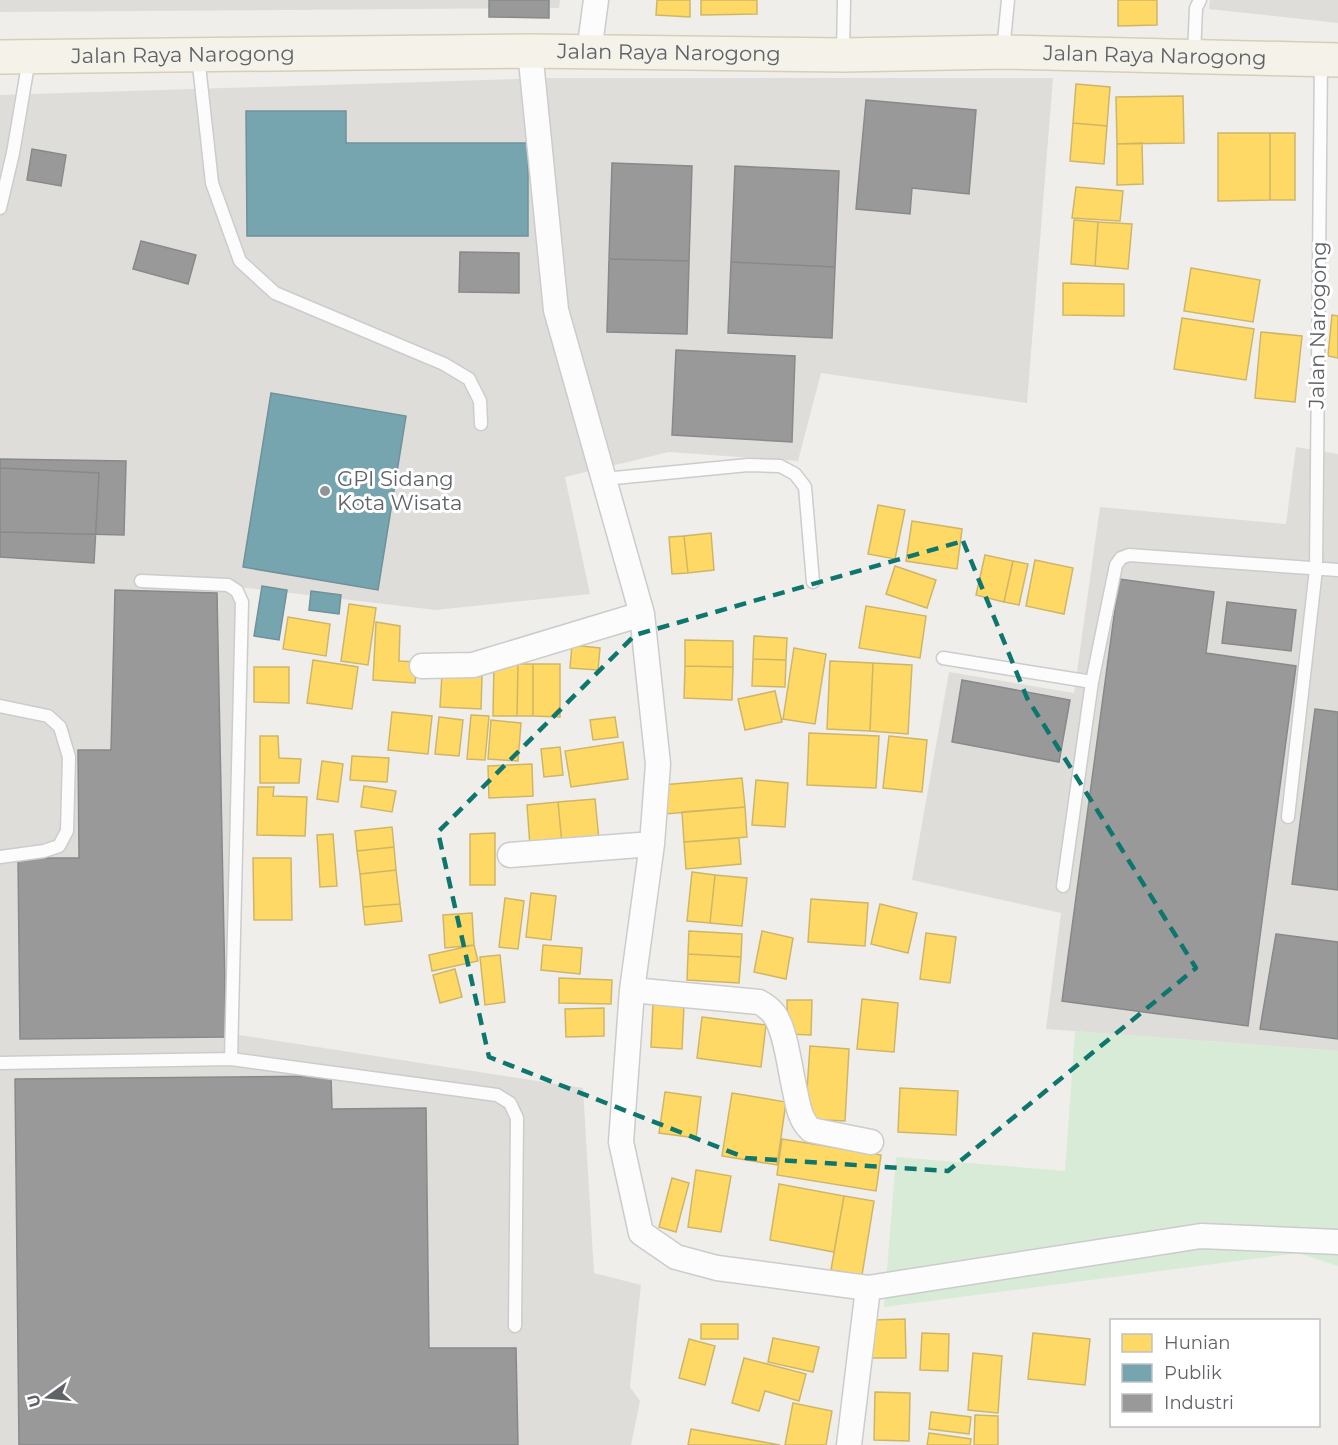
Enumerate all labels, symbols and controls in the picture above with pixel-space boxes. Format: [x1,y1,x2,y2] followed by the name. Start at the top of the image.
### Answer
[556,38,781,66] street label: Jalan Raya Narogong
[1042,40,1267,70] street label: Jalan Raya Narogong
[70,41,295,68] street label: Jalan Raya Narogong
[1304,241,1331,410] street label: Jalan Narogong
[337,466,462,515] place label: GPI Sidang Kota Wisata
[318,484,332,498] marker: GPI Sidang Kota Wisata
[1110,1319,1320,1427] legend
[1164,1332,1231,1354] text: Hunian
[1164,1362,1222,1384] text: Publik
[18,1367,78,1427] north arrow
[23,1392,45,1409] text: U
[1164,1392,1234,1414] text: Industri

